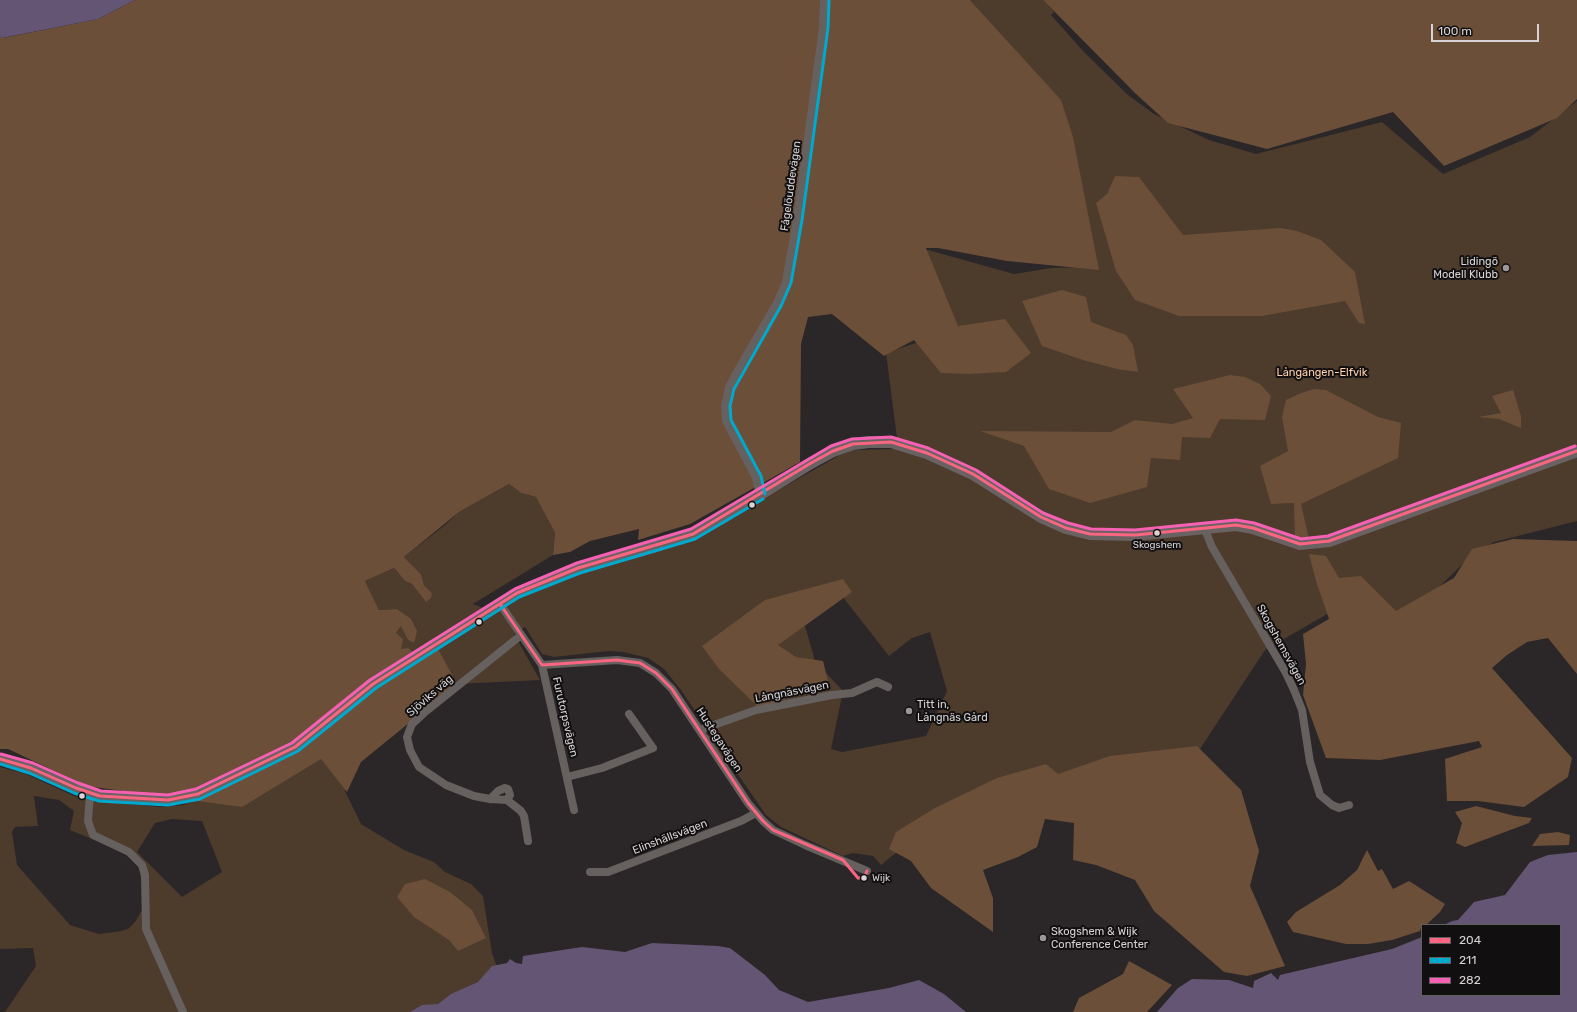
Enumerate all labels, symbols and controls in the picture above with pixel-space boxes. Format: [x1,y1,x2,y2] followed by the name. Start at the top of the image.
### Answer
[1433,16,1541,42] scale bar
[1438,24,1472,38] text: 100 m
[778,140,804,232] street label: Fågelöuddevägen
[1433,255,1498,281] place label: Lidingö Modell Klubb
[1501,263,1511,273] marker: Lidingö Modell Klubb
[1277,366,1367,380] park label: Långängen-Elfvik
[747,500,757,510] unlabelled marker
[1152,528,1162,538] marker: Skogshem
[1133,539,1181,551] place label: Skogshem
[1253,602,1309,688] street label: Skogshemsvägen
[474,617,484,627] unlabelled marker
[404,672,456,720] street label: Sjöviks väg
[549,676,581,758] street label: Furutorpsvägen
[754,678,830,706] street label: Långnäsvägen
[917,698,988,724] place label: Titt in, Långnäs Gård
[693,705,745,775] street label: Hustegavägen
[904,706,914,716] marker: Titt in, Långnäs Gård
[77,791,87,801] unlabelled marker
[631,817,709,857] street label: Elinshällsvägen
[872,872,890,884] place label: Wijk
[859,873,869,883] marker: Wijk
[1421,924,1561,996] legend
[1051,925,1148,951] place label: Skogshem & Wijk Conference Center
[1038,933,1048,943] marker: Skogshem & Wijk Conference Center
[1459,933,1481,947] text: 204
[1459,953,1476,967] text: 211
[1459,973,1481,987] text: 282

